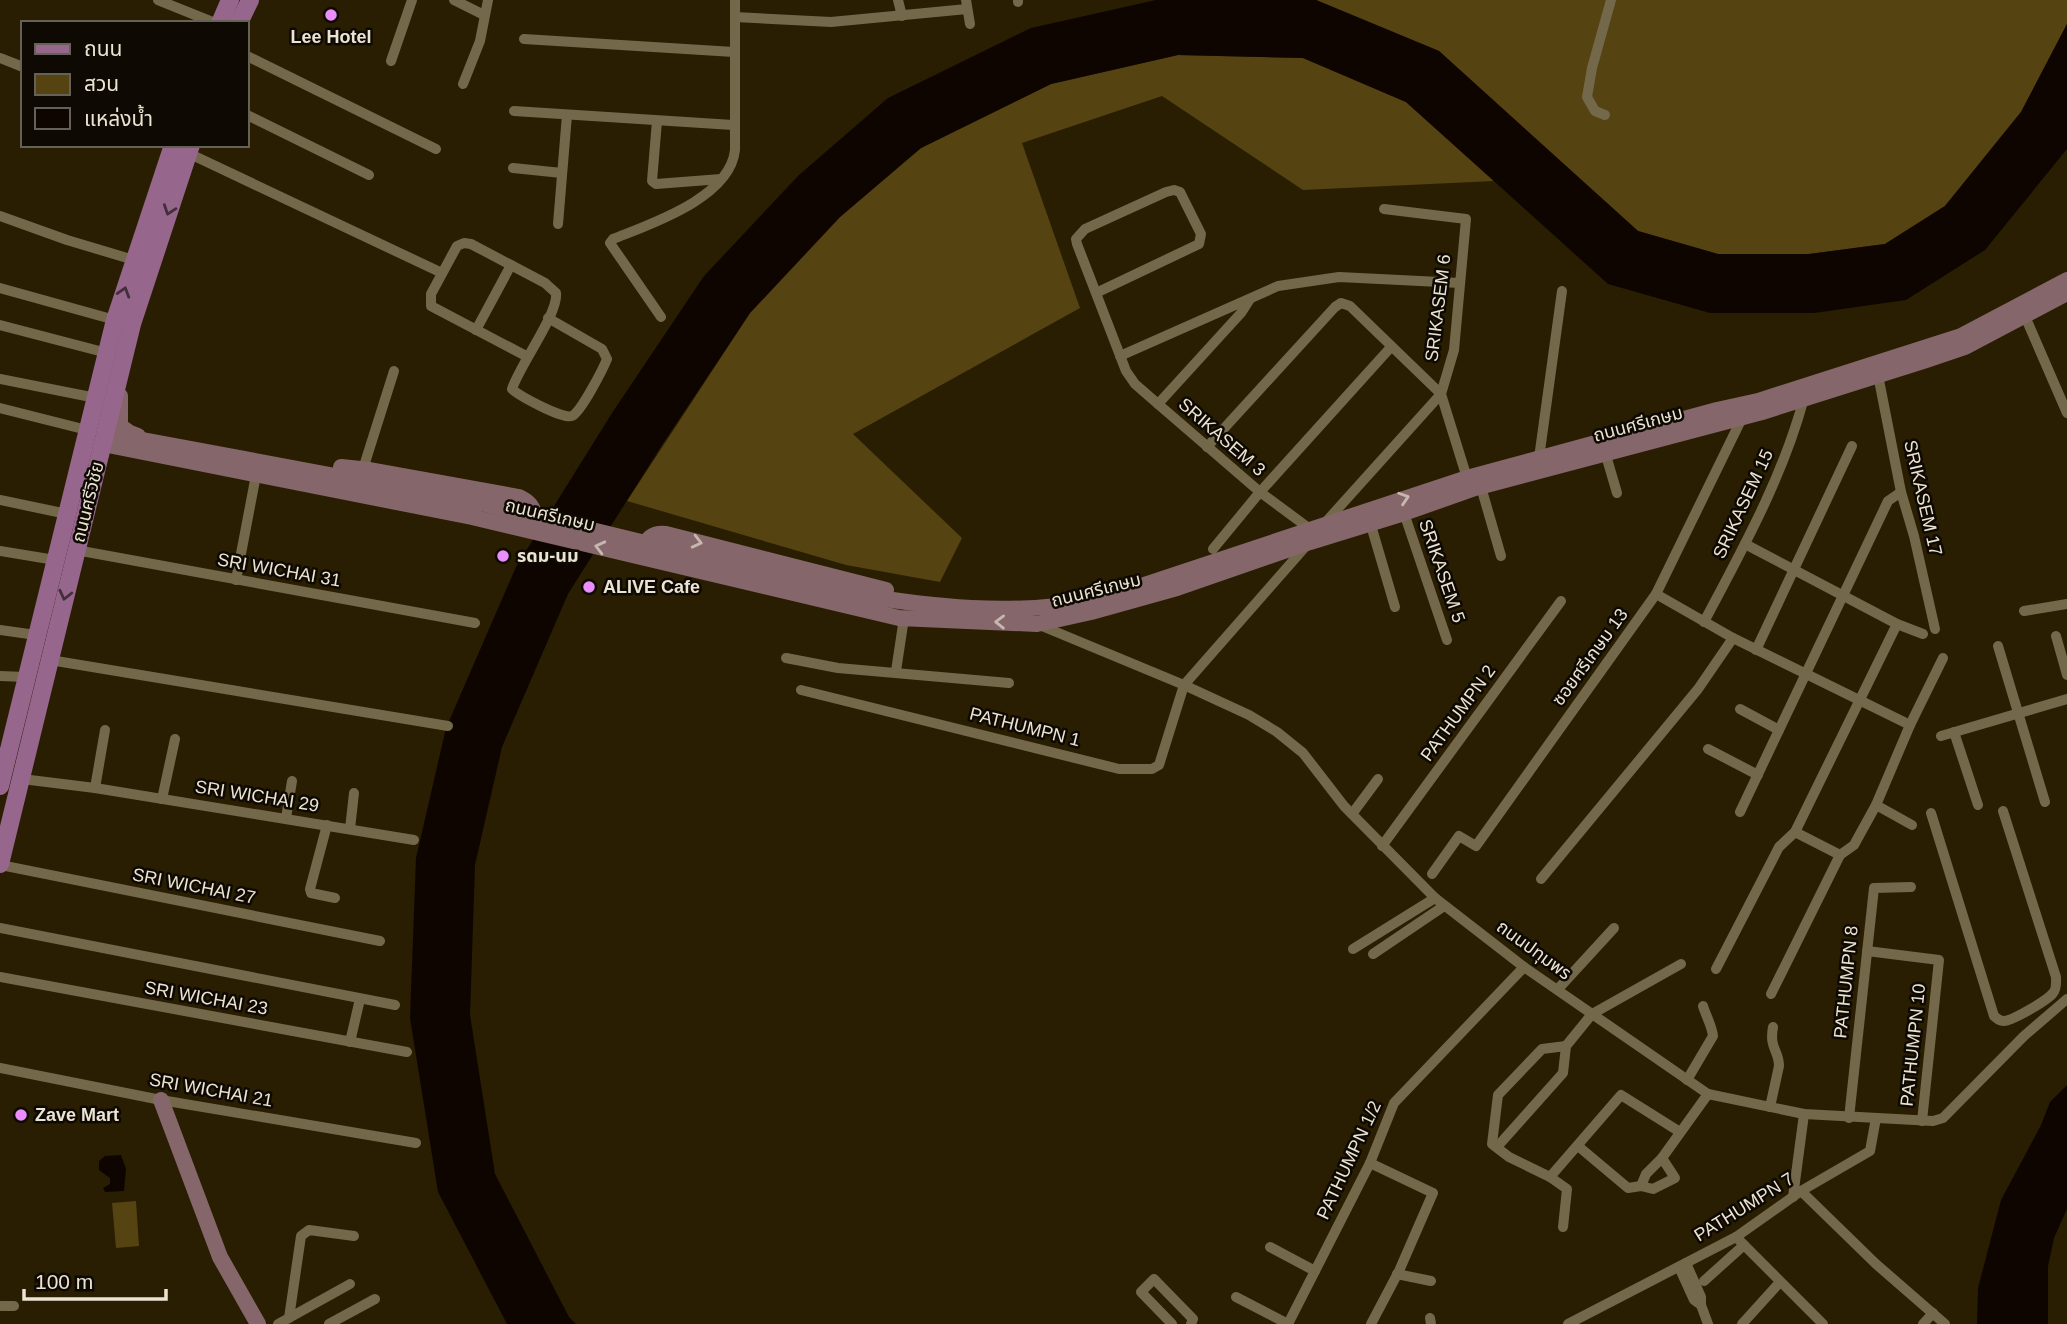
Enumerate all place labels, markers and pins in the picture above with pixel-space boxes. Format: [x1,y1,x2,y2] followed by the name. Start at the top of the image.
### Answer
[323,7,339,23] marker: Lee Hotel
[290,27,372,47] place label: Lee Hotel
[517,546,579,566] place label: รดม-นม
[495,548,511,564] marker: รดม-นม
[603,577,700,597] place label: ALIVE Cafe
[581,579,597,595] marker: ALIVE Cafe
[35,1105,119,1125] place label: Zave Mart
[13,1107,29,1123] marker: Zave Mart

